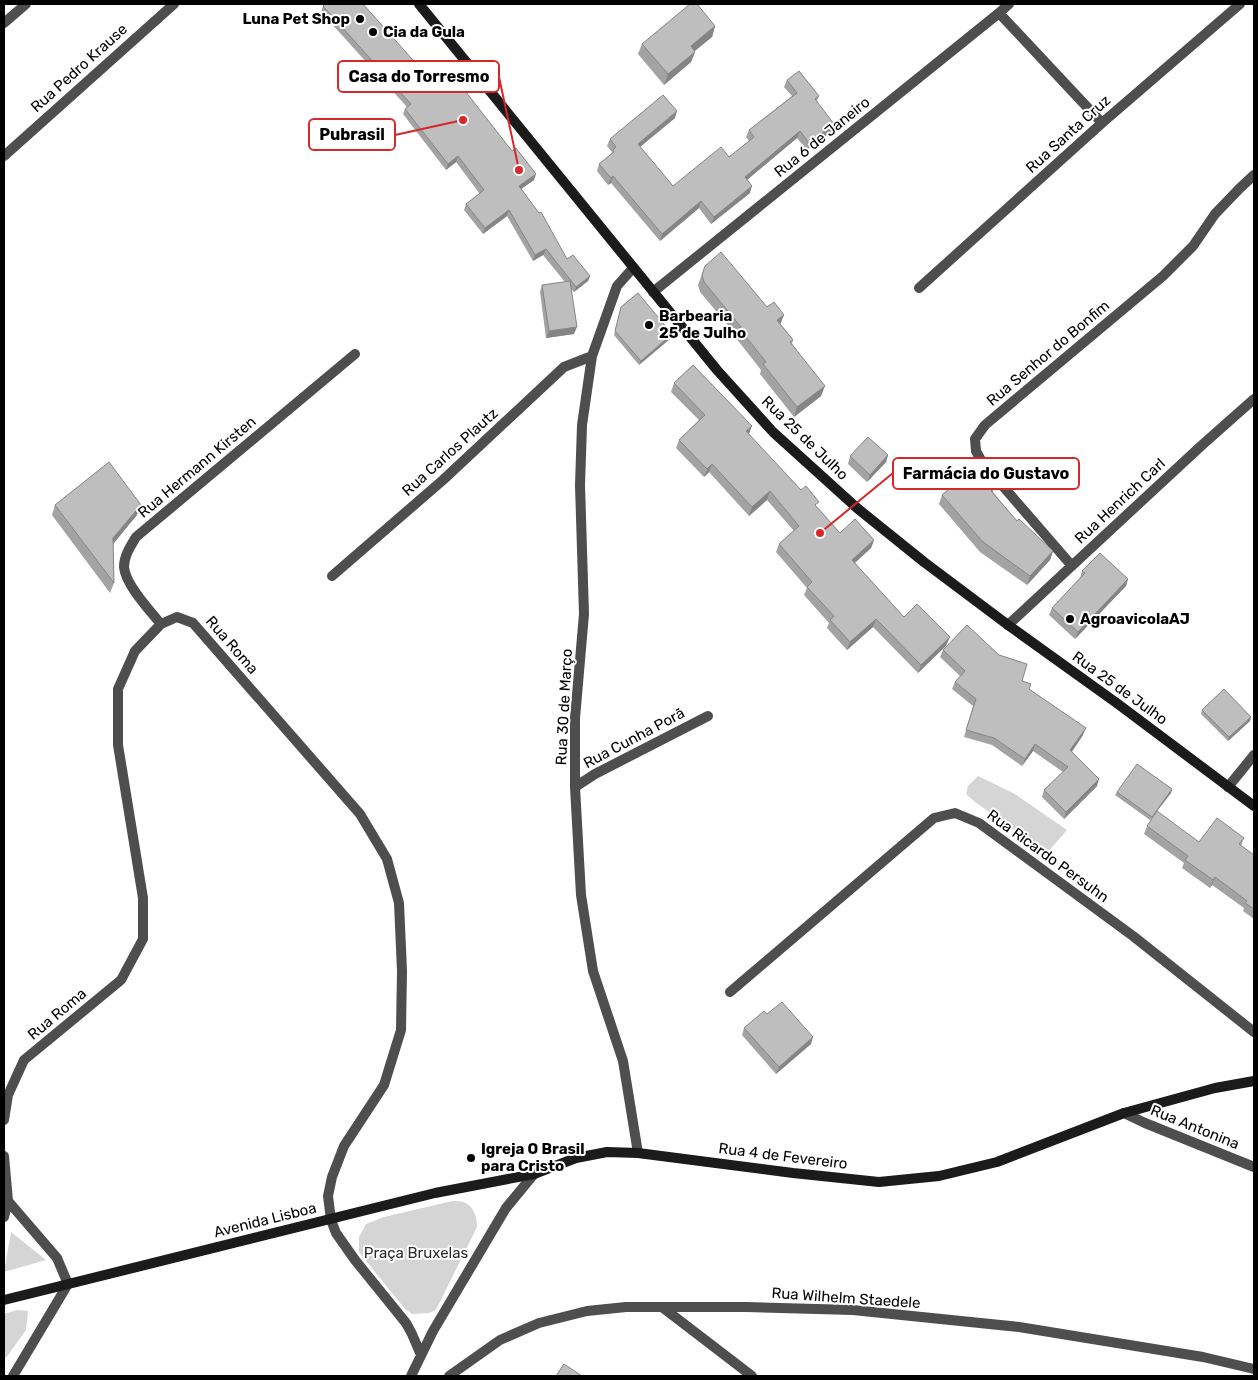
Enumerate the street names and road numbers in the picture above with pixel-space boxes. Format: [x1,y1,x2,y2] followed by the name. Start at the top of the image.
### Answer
[27,20,131,116] street label: Rua Pedro Krause
[1022,91,1114,177] street label: Rua Santa Cruz
[771,93,873,181] street label: Rua 6 de Janeiro
[983,296,1113,410] street label: Rua Senhor do Bonfim
[758,392,852,484] street label: Rua 25 de Julho
[398,404,502,500] street label: Rua Carlos Plautz
[134,412,260,522] street label: Rua Hermann Kirsten
[1071,455,1169,547] street label: Rua Henrich Carl
[202,612,262,678] street label: Rua Roma
[1069,647,1171,729] street label: Rua 25 de Julho
[552,648,576,766] street label: Rua 30 de Março
[580,704,688,772] street label: Rua Cunha Porã
[984,806,1112,906] street label: Rua Ricardo Persuhn
[24,984,90,1044] street label: Rua Roma
[1148,1101,1242,1153] street label: Rua Antonina
[718,1139,848,1173] street label: Rua 4 de Fevereiro
[212,1199,318,1241] street label: Avenida Lisboa
[771,1284,921,1312] street label: Rua Wilhelm Staedele

